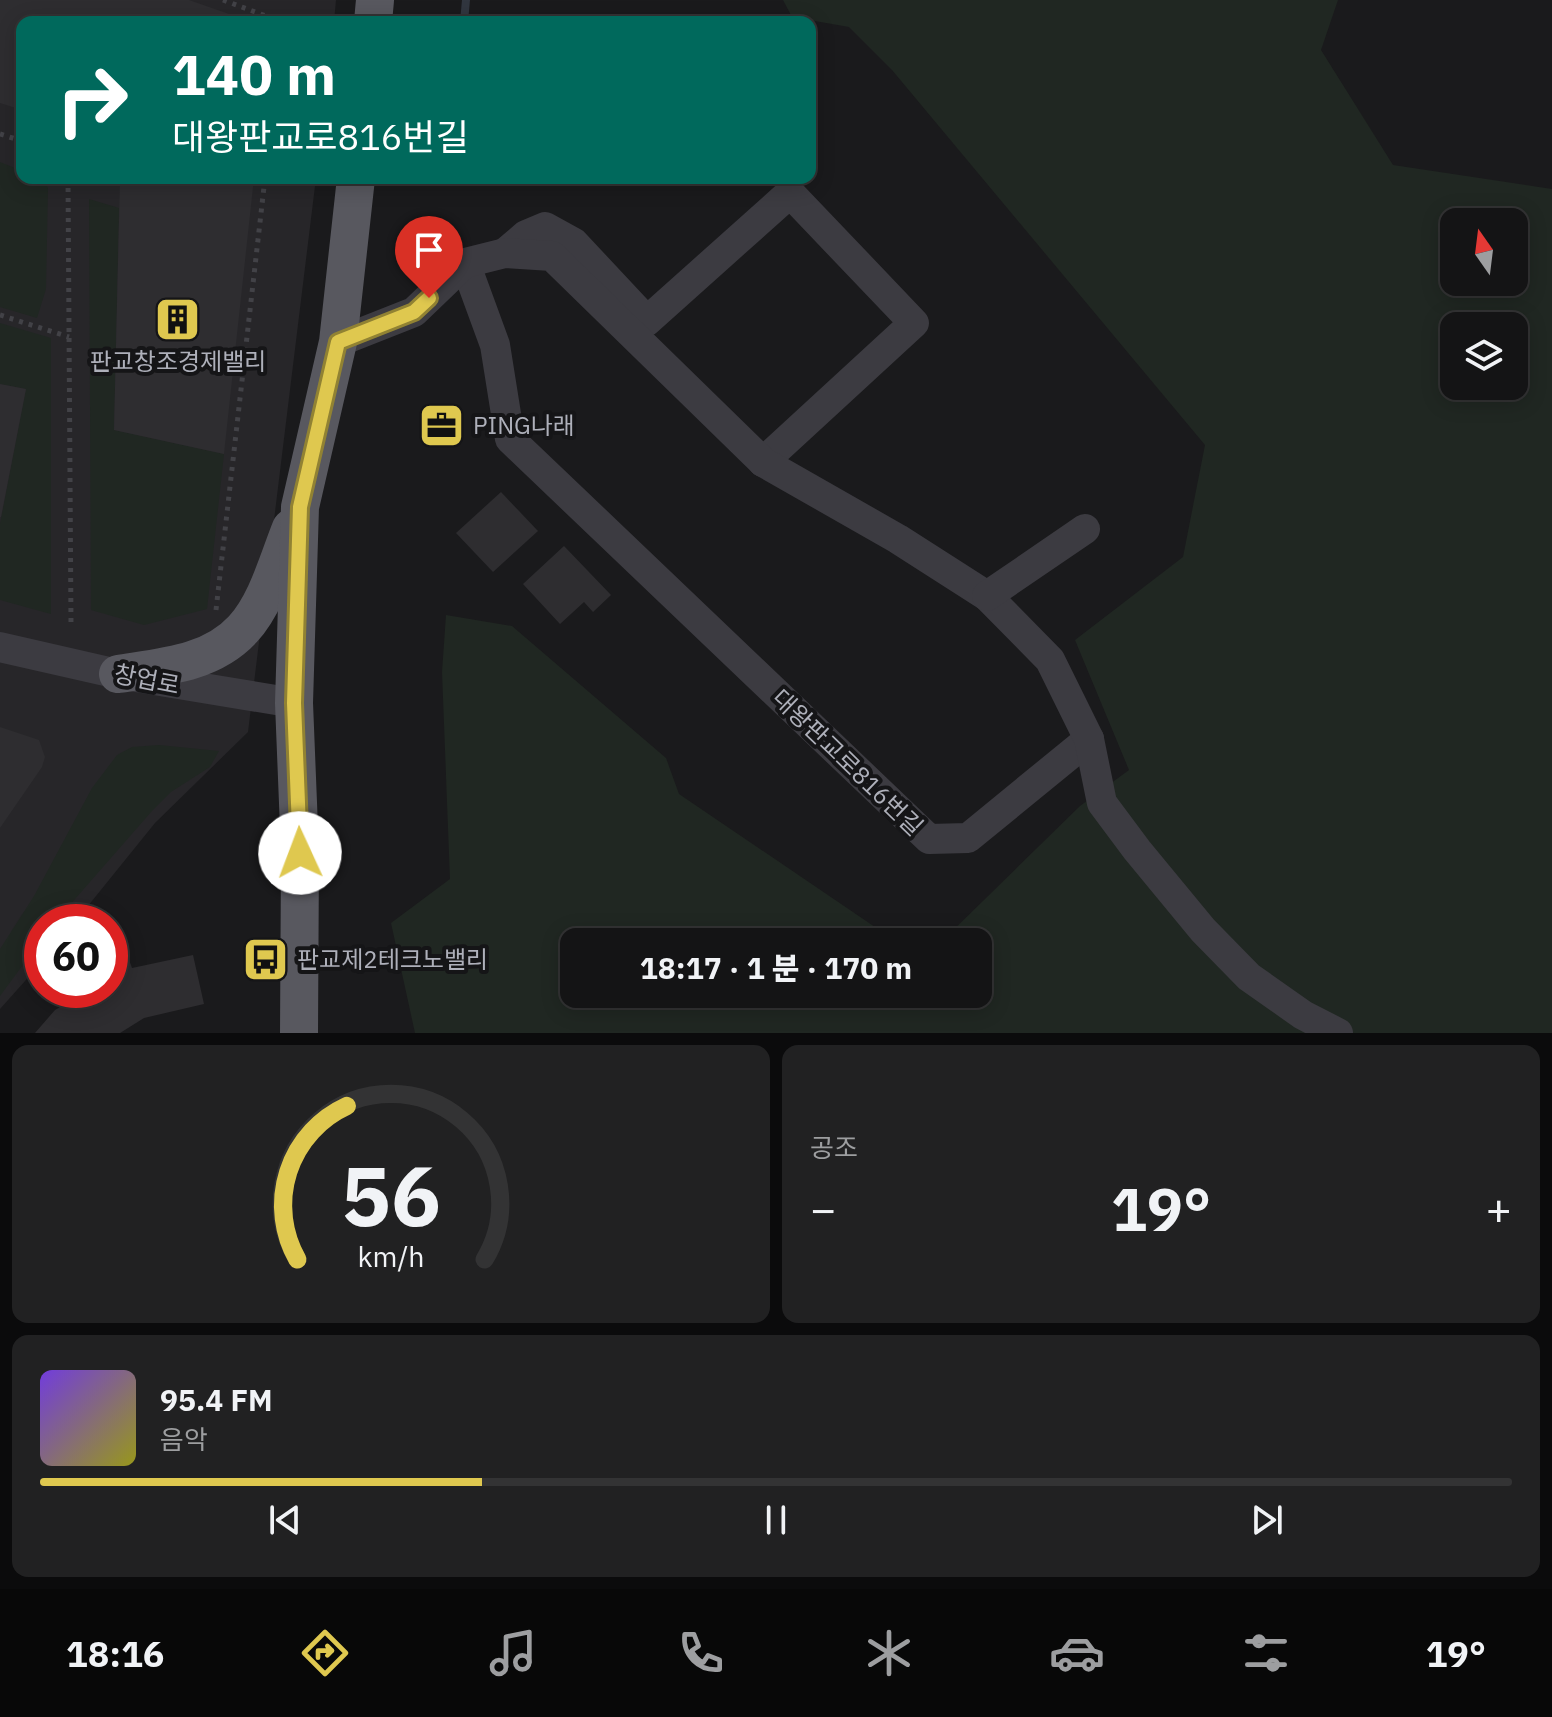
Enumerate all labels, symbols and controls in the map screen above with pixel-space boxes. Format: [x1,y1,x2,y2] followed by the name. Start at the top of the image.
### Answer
[172,38,336,110] text: 140 m
[40,48,144,152] icon: right
[172,113,469,160] text: 대왕판교로816번길
[1440,208,1528,296] north arrow
[1440,208,1528,400] map controls
[395,216,463,298] pin
[407,228,451,272] icon: arrive
[154,295,202,343] building icon: 판교창조경제밸리
[1440,312,1528,400] button: layers
[90,345,266,377] place label: 판교창조경제밸리
[418,401,466,449] office icon: PING나래
[473,409,575,441] place label: PING나래
[111,657,183,701] street label: 창업로
[766,682,930,842] street label: 대왕판교로816번길
[258,811,342,895] position arrow
[24,904,128,1008] speed limit sign: 60
[242,935,290,983] bus stop icon: 판교제2테크노밸리
[297,943,488,975] place label: 판교제2테크노밸리
[640,948,912,987] text: 18:17 · 1 분 · 170 m
[810,1130,858,1164] text: 공조
[341,1141,441,1249] text: 56
[1111,1169,1211,1248] text: 19°
[810,1180,836,1237] text: −
[1486,1180,1512,1237] text: +
[357,1238,425,1275] text: km/h
[160,1380,273,1419] text: 95.4 FM
[160,1422,208,1456] text: 음악
[263,1498,307,1542] icon: previous
[754,1498,798,1542] icon: pause
[1245,1498,1289,1542] icon: next
[297,1625,353,1681] icon: directions
[485,1625,541,1681] icon: music
[673,1625,729,1681] icon: phone
[861,1625,917,1681] icon: climate
[1049,1625,1105,1681] icon: car
[1238,1625,1294,1681] icon: filters
[66,1630,164,1677] text: 18:16
[1426,1630,1486,1677] text: 19°

